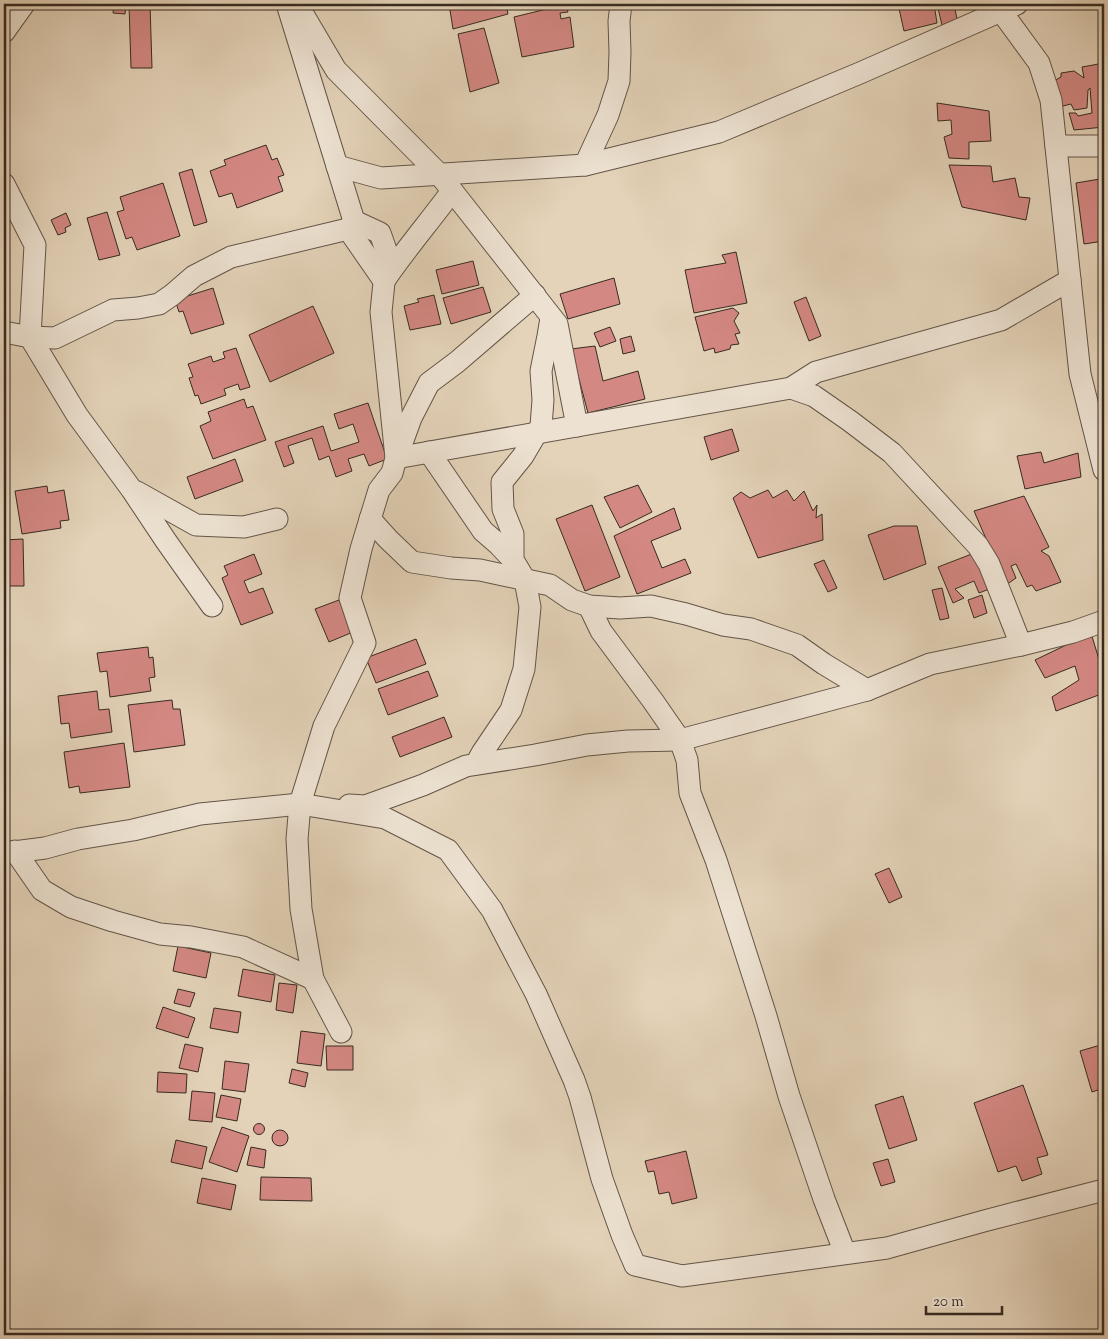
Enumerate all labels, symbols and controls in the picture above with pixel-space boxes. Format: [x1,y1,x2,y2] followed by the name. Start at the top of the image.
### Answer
[926,1284,1002,1316] scale bar
[933,1292,964,1313] text: 20 m

